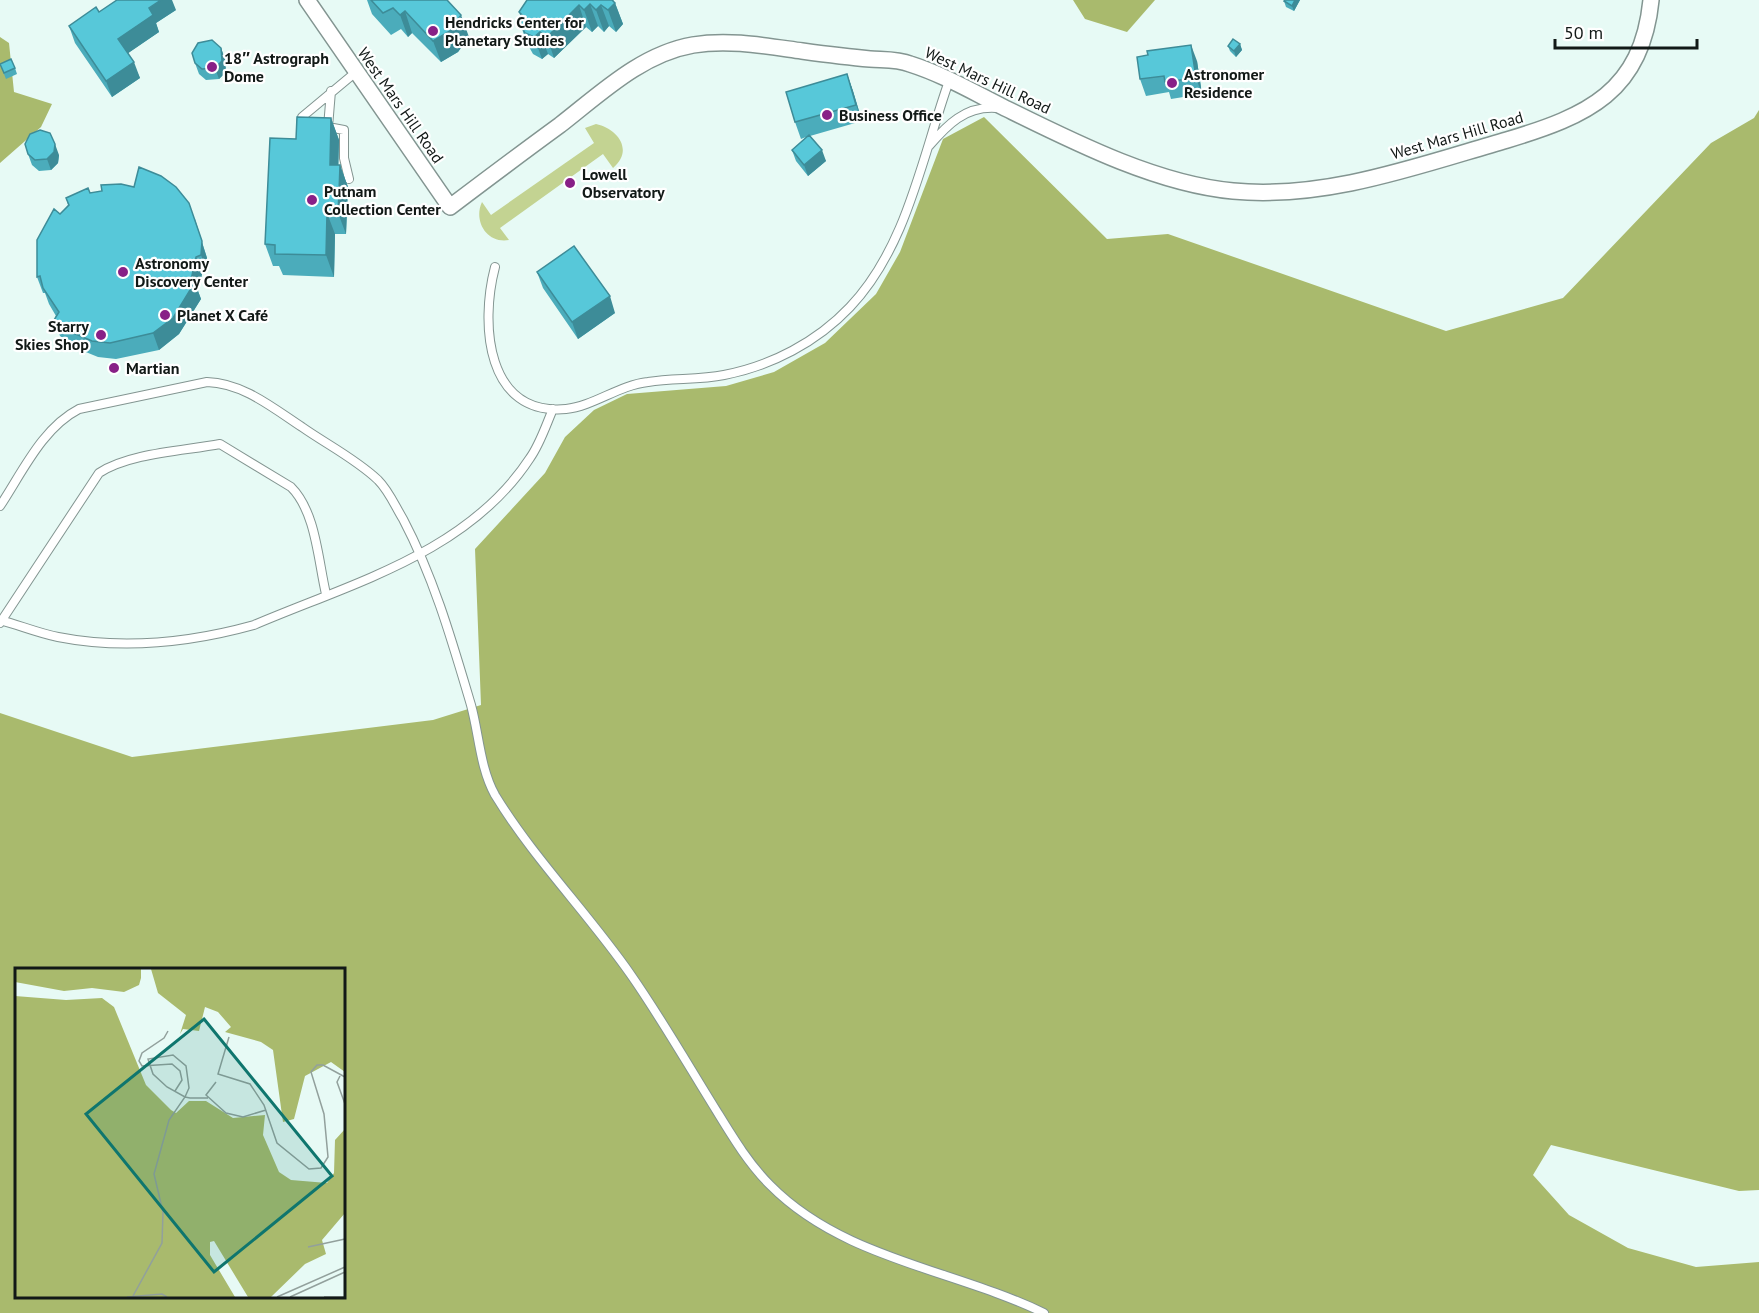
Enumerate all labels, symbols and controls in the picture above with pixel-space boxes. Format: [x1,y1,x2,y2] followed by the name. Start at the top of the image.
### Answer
[445,12,584,50] place label: Hendricks Center for Planetary Studies
[1555,12,1698,50] scale bar
[1564,21,1603,44] text: 50 m
[426,24,440,38] marker: Hendricks Center for Planetary Studies
[922,42,1054,118] street label: West Mars Hill Road
[354,43,448,167] street label: West Mars Hill Road
[224,48,329,86] place label: 18″ Astrograph Dome
[205,60,219,74] marker: 18″ Astrograph Dome
[1184,64,1265,102] place label: Astronomer Residence
[1165,76,1179,90] marker: Astronomer Residence
[839,105,942,125] place label: Business Office
[1389,107,1525,163] street label: West Mars Hill Road
[820,108,834,122] marker: Business Office
[582,164,665,202] place label: Lowell Observatory
[563,176,577,190] marker: Lowell Observatory
[324,181,441,219] place label: Putnam Collection Center
[305,193,319,207] marker: Putnam Collection Center
[135,253,248,291] place label: Astronomy Discovery Center
[116,265,130,279] marker: Astronomy Discovery Center
[177,305,268,325] place label: Planet X Café
[158,308,172,322] marker: Planet X Café
[15,316,89,354] place label: Starry Skies Shop
[94,328,108,342] marker: Starry Skies Shop
[126,358,179,378] place label: Martian
[107,361,121,375] marker: Martian
[15,968,345,1298] inset map

